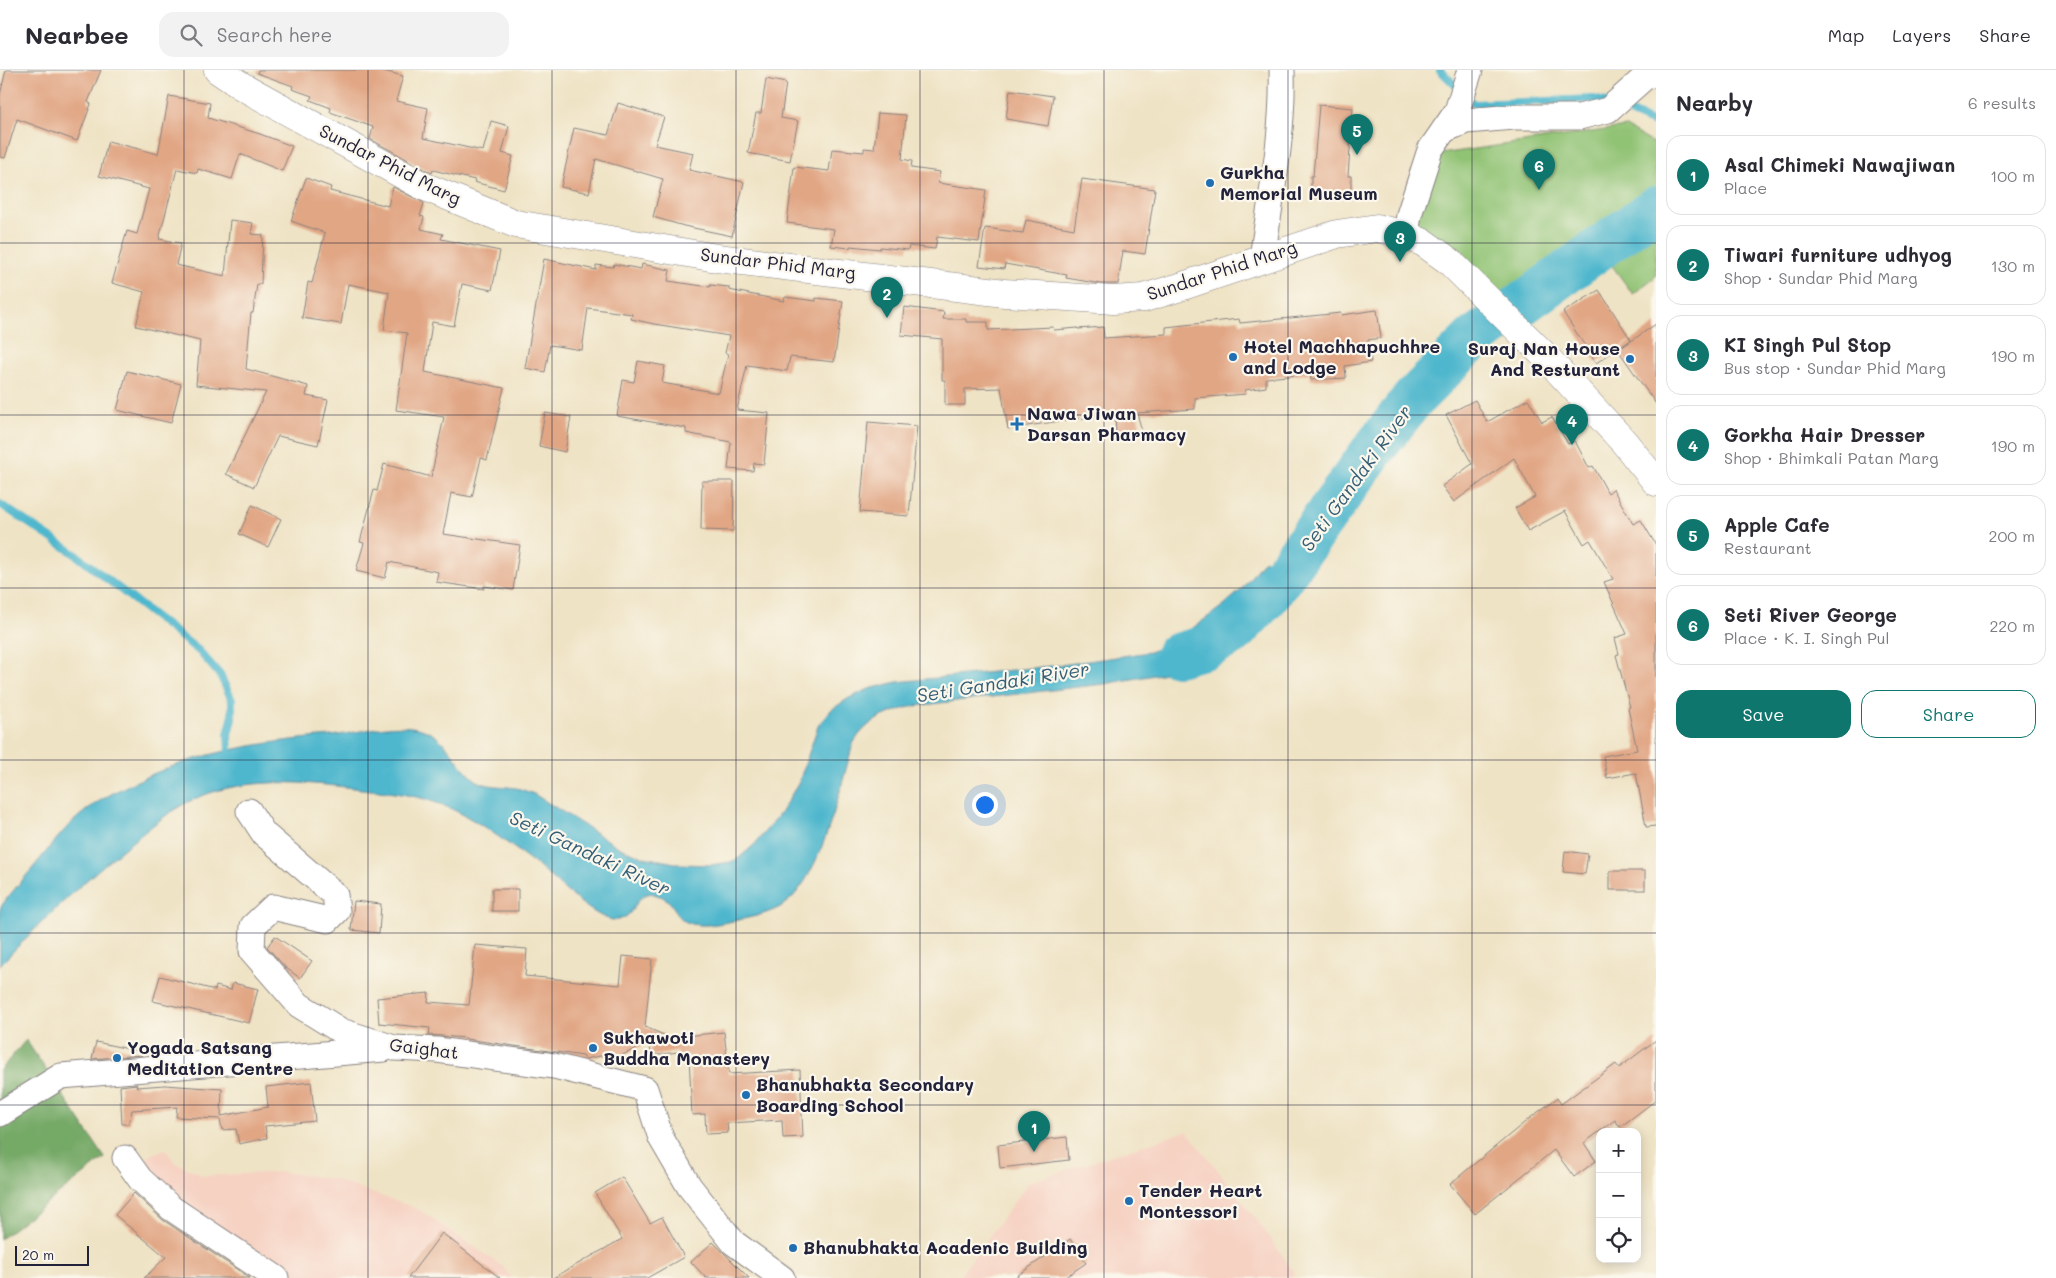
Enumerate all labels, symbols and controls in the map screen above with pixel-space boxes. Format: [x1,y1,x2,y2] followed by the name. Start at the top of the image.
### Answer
[159,12,509,57] search box
[25,19,129,50] text: Nearbee
[177,21,205,49] icon: search
[217,22,332,47] text: Search here
[1828,23,1864,47] text: Map
[1892,23,1951,47] text: Layers
[1979,23,2031,47] text: Share
[1676,89,1753,116] text: Nearby
[1968,92,2036,113] text: 6 results
[1341,114,1373,155] pin: 5
[315,118,466,210] street label: Sundar Phid Marg
[1523,149,1555,190] pin: 6
[1724,152,1955,177] text: Asal Chimeki Nawajiwan
[1220,160,1378,205] place label: Gurkha Memorial Museum
[1689,165,1697,186] text: 1
[1990,165,2035,186] text: 100 m
[1204,177,1216,189] marker: Gurkha Memorial Museum
[1724,177,1767,198] text: Place
[1384,221,1416,262] pin: 3
[1144,234,1300,306] street label: Sundar Phid Marg
[699,242,857,284] street label: Sundar Phid Marg
[1724,242,1952,267] text: Tiwari furniture udhyog
[1689,255,1697,276] text: 2
[1991,255,2035,276] text: 130 m
[1724,267,1918,288] text: Shop · Sundar Phid Marg
[871,277,903,318] pin: 2
[1724,332,1891,357] text: KI Singh Pul Stop
[1243,334,1441,379] place label: Hotel Machhapuchhre and Lodge
[1468,336,1620,381] place label: Suraj Nan House And Resturant
[1688,345,1698,366] text: 3
[1991,345,2035,366] text: 190 m
[1227,351,1239,363] marker: Hotel Machhapuchhre and Lodge
[1624,353,1636,365] marker: Suraj Nan House And Resturant
[1724,357,1946,378] text: Bus stop · Sundar Phid Marg
[1294,400,1417,556] water label: Seti Gandaki River
[1027,401,1187,446] place label: Nawa Jiwan Darsan Pharmacy
[1556,404,1588,445] pin: 4
[1011,418,1023,430] marker: Nawa Jiwan Darsan Pharmacy
[1724,422,1925,447] text: Gorkha Hair Dresser
[1688,435,1698,456] text: 4
[1991,435,2035,456] text: 190 m
[1724,447,1938,468] text: Shop · Bhimkali Patan Marg
[1724,512,1830,537] text: Apple Cafe
[1688,525,1698,546] text: 5
[1988,525,2035,546] text: 200 m
[1724,537,1812,558] text: Restaurant
[1724,602,1897,627] text: Seti River George
[1688,615,1698,636] text: 6
[1989,615,2035,636] text: 220 m
[1724,627,1889,648] text: Place · K. I. Singh Pul
[915,656,1091,707] water label: Seti Gandaki River
[1676,690,1851,738] button: Save
[1861,690,2036,738] button: Share
[972,792,998,818] your location
[506,804,675,901] water label: Seti Gandaki River
[603,1025,770,1070] place label: Sukhawoti Buddha Monastery
[388,1032,460,1064] street label: Gaighat
[127,1035,293,1080] place label: Yogada Satsang Meditation Centre
[587,1042,599,1054] marker: Sukhawoti Buddha Monastery
[111,1052,123,1064] marker: Yogada Satsang Meditation Centre
[756,1072,974,1117] place label: Bhanubhakta Secondary Boarding School
[740,1089,752,1101] marker: Bhanubhakta Secondary Boarding School
[1018,1111,1050,1152] pin: 1
[1596,1128,1641,1263] map controls
[1596,1128,1641,1173] button: +
[1596,1173,1641,1218] button: −
[1139,1178,1262,1223] place label: Tender Heart Montessori
[1123,1195,1135,1207] marker: Tender Heart Montessori
[1596,1218,1641,1263] button: locate
[803,1235,1088,1259] place label: Bhanubhakta Acadenic Building
[787,1242,799,1254] marker: Bhanubhakta Acadenic Building
[15,1243,89,1266] scale bar
[22,1245,54,1264] text: 20 m

